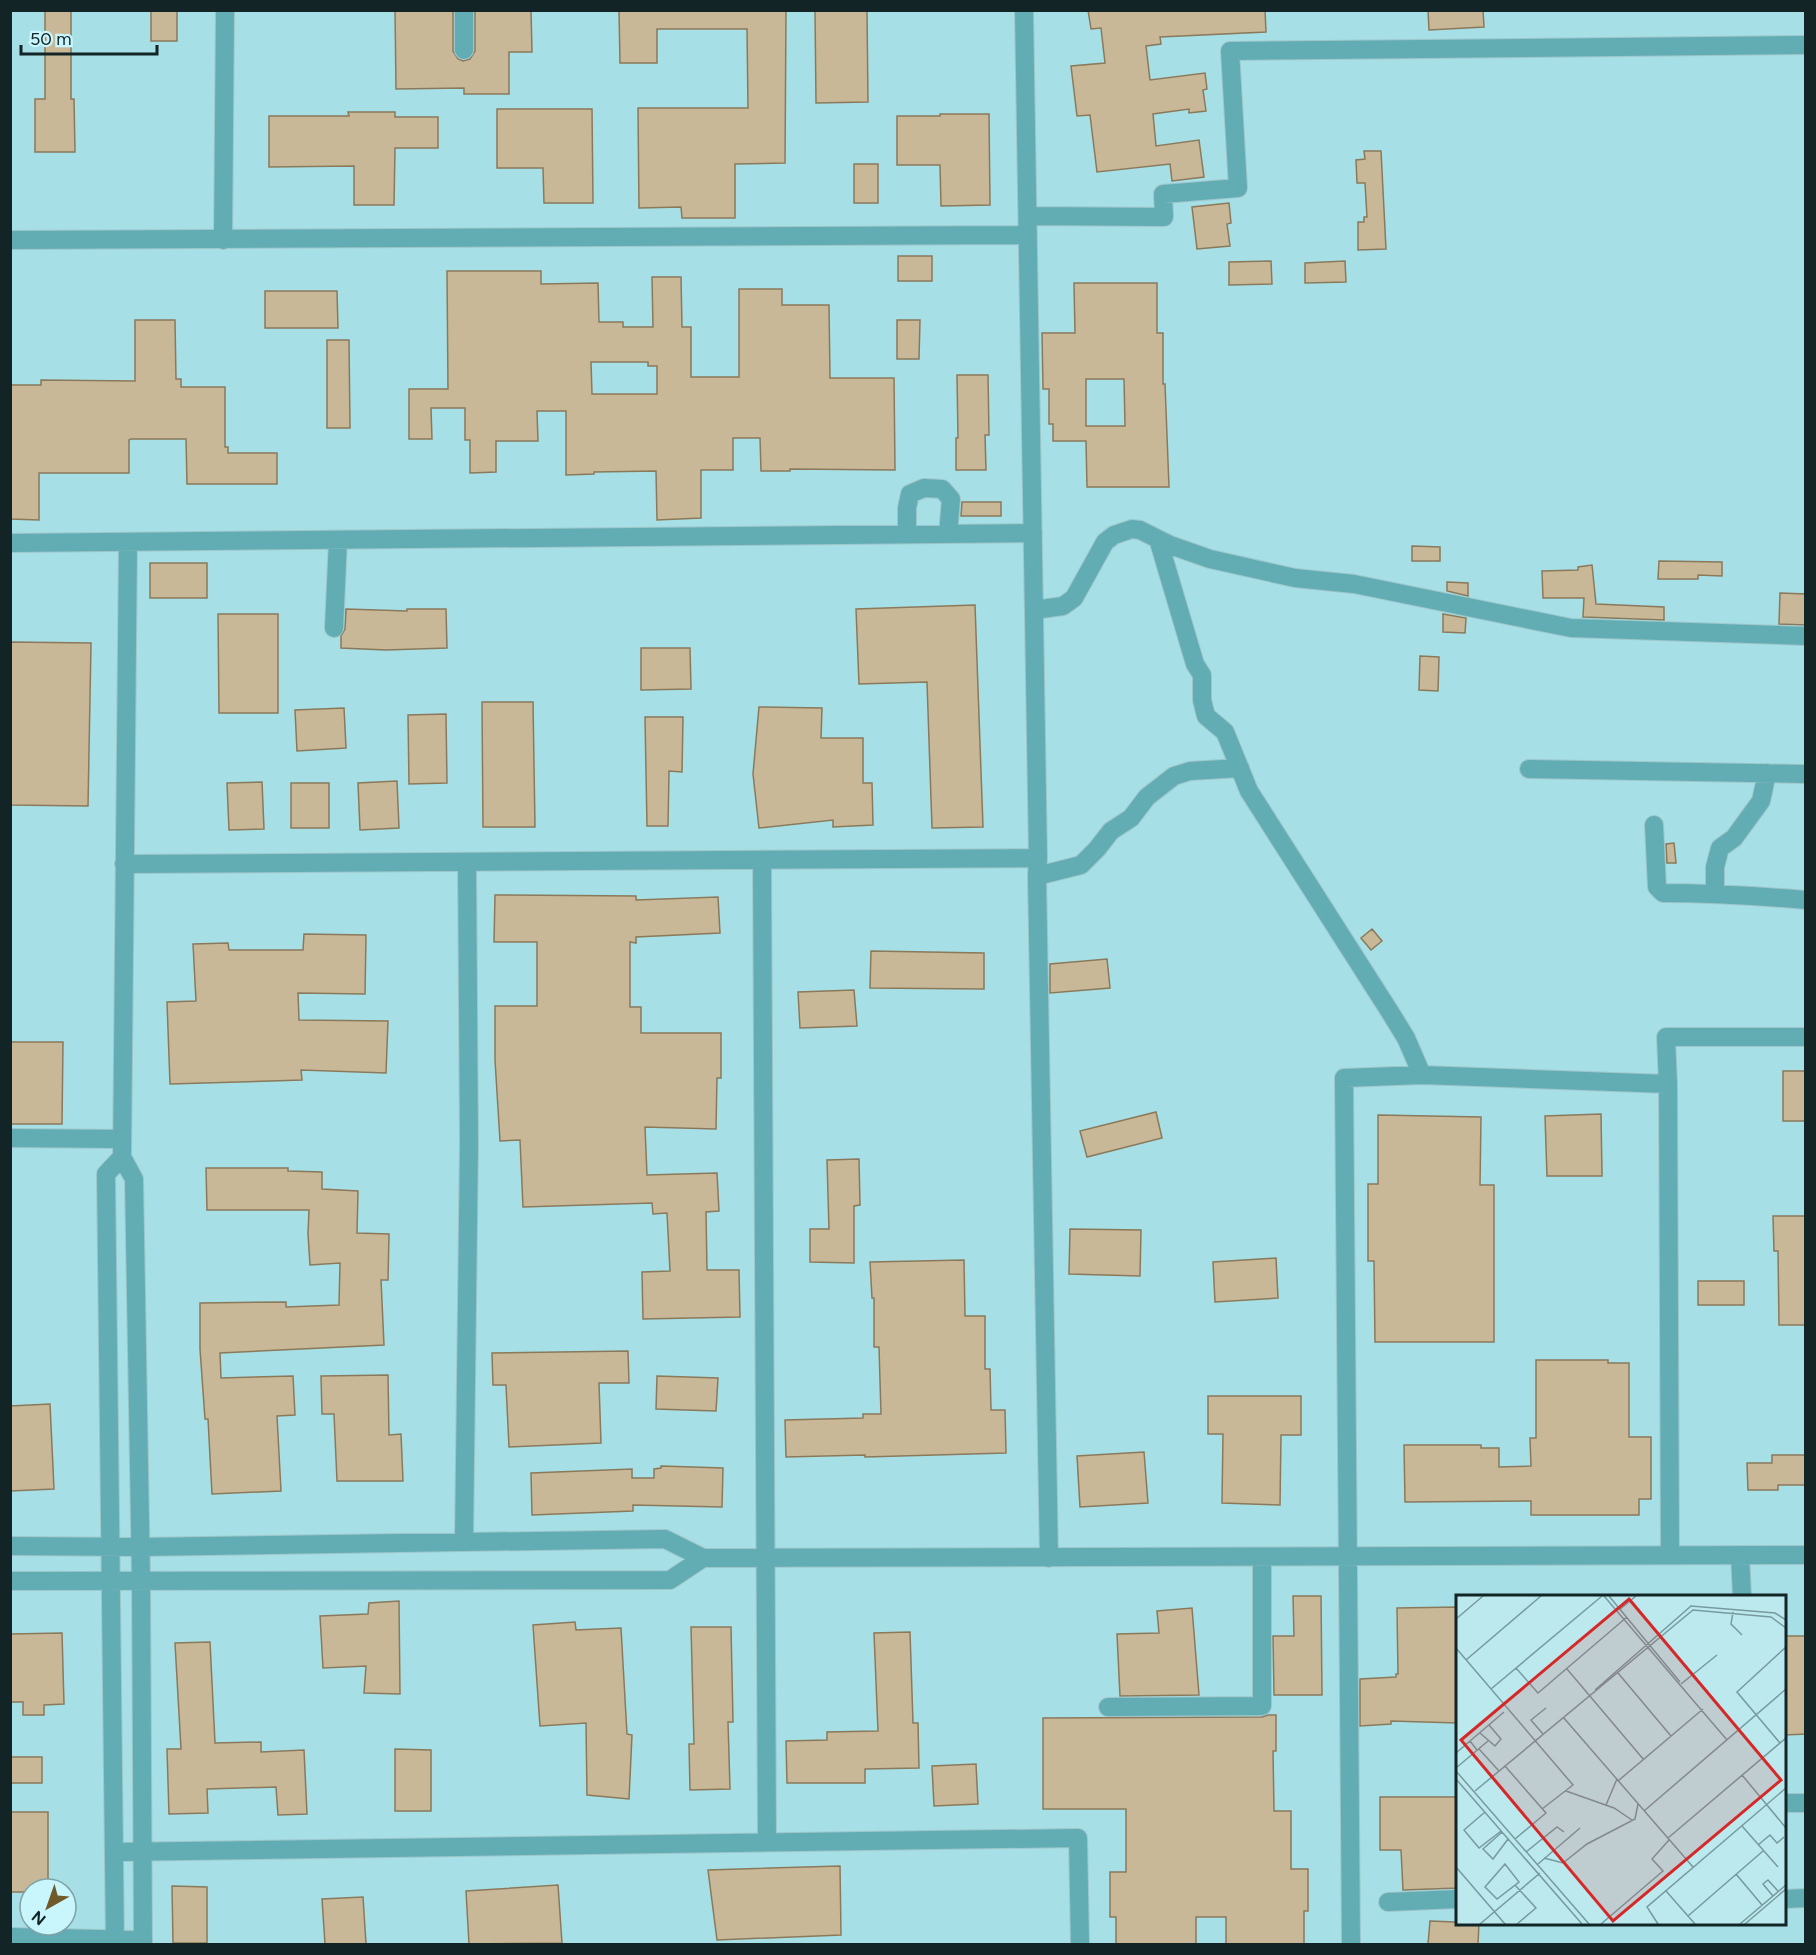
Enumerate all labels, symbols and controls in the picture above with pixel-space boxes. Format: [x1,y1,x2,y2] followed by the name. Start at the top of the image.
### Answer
[21,18,158,56] scale bar
[30,28,72,50] text: 50 m
[1456,1595,1786,1925] inset map
[18,1877,78,1937] north arrow
[28,1907,50,1929] text: N

